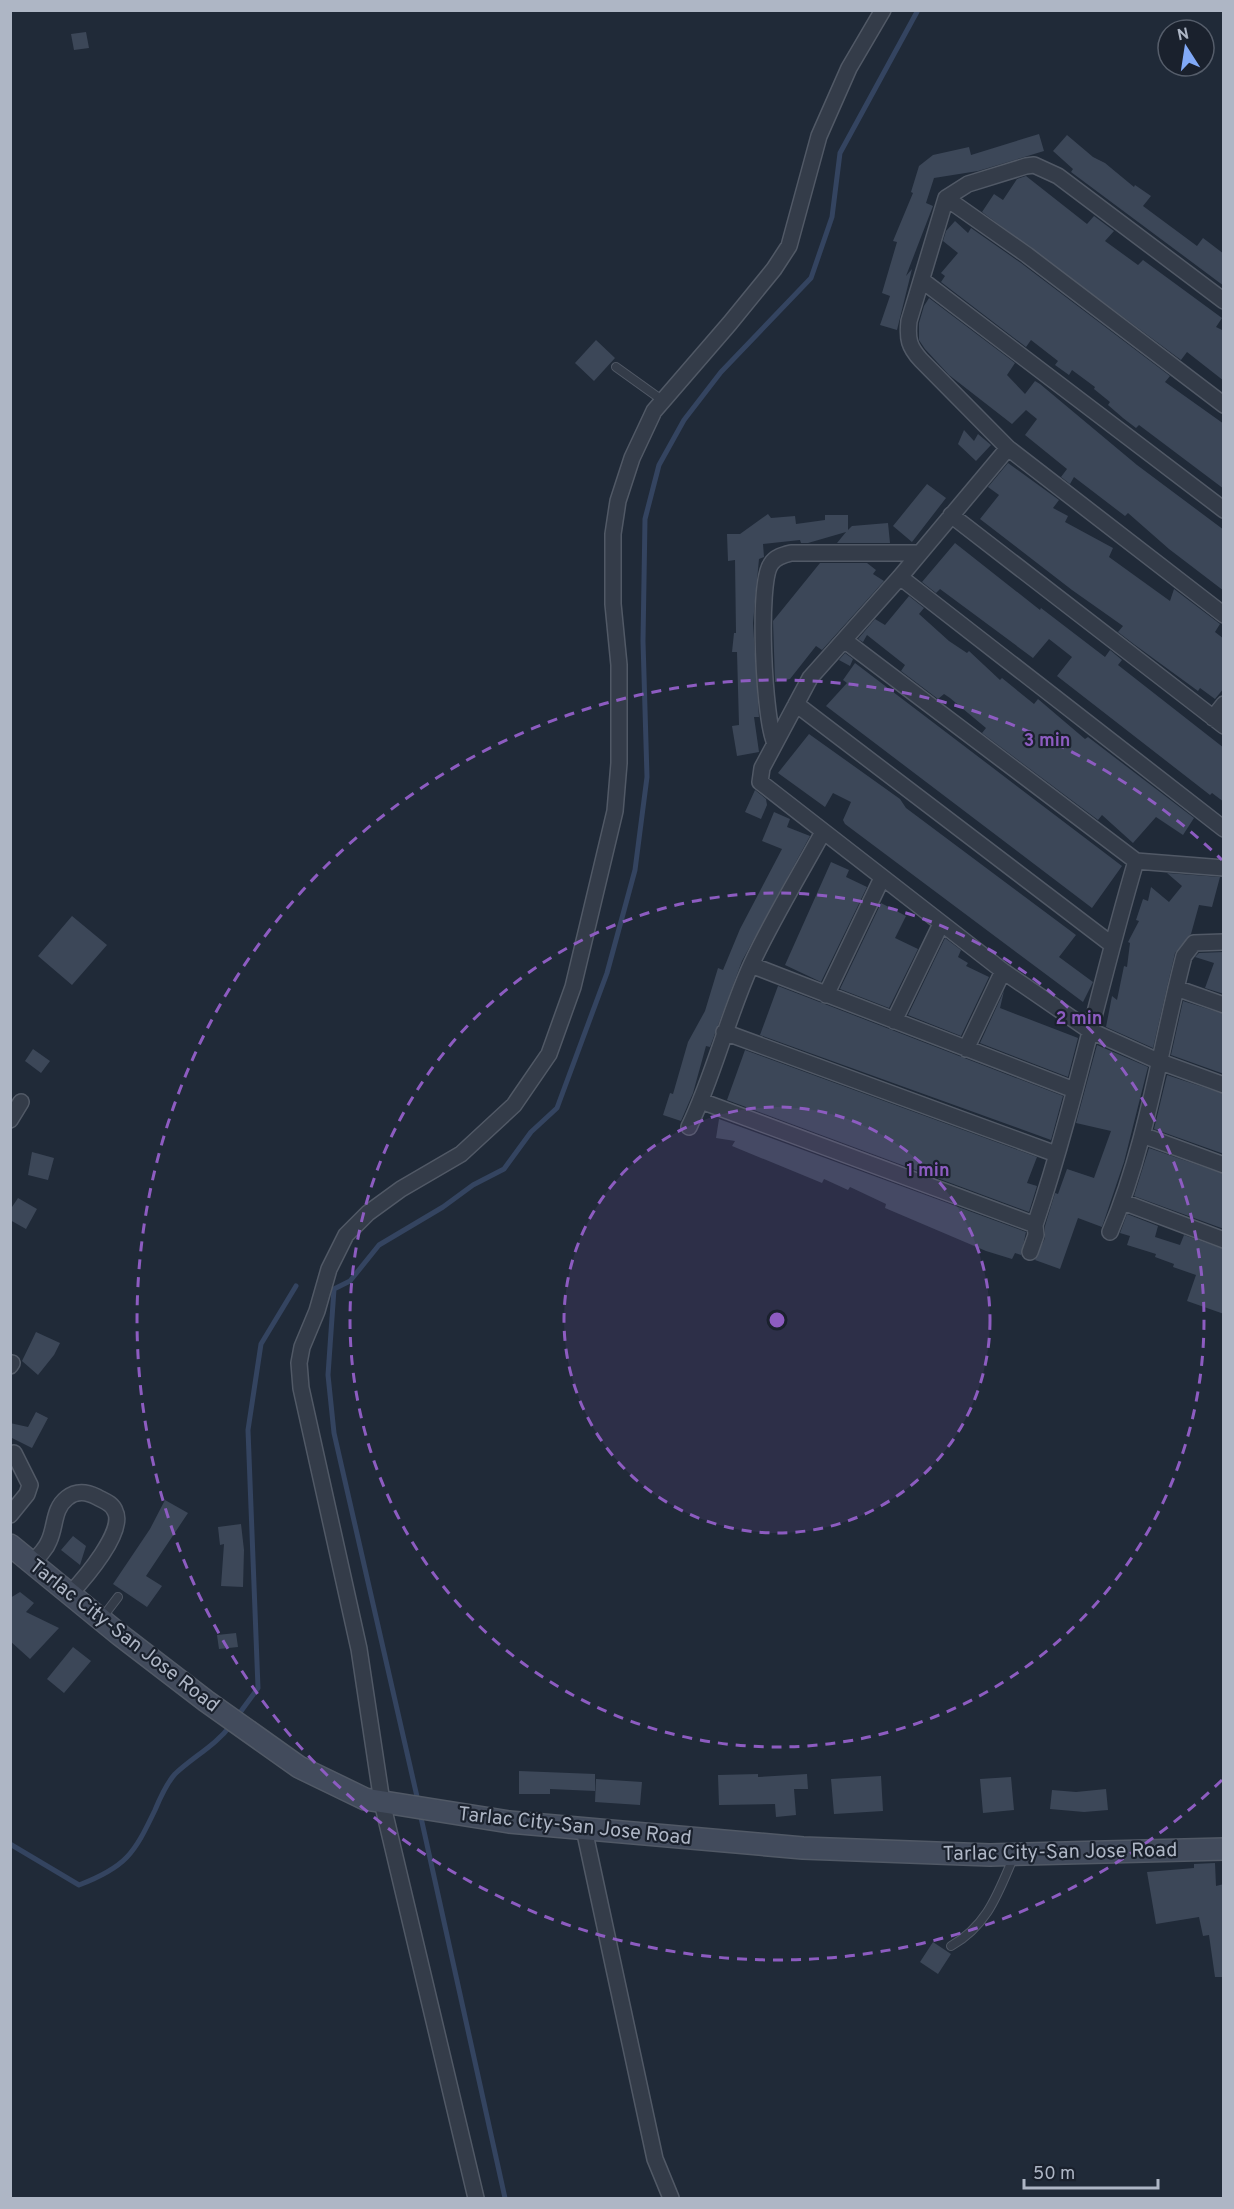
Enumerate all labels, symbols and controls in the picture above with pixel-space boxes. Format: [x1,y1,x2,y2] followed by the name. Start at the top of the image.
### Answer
[1156,18,1216,78] north arrow
[1176,24,1191,46] text: N
[1024,730,1070,753] text: 3 min
[1055,1008,1103,1031] text: 2 min
[906,1160,950,1183] text: 1 min
[767,1310,787,1330] centre of rings
[23,1554,224,1719] street label: Tarlac City-San Jose Road
[457,1802,693,1852] street label: Tarlac City-San Jose Road
[943,1838,1178,1868] street label: Tarlac City-San Jose Road
[1024,2152,1158,2190] scale bar
[1033,2163,1075,2186] text: 50 m

